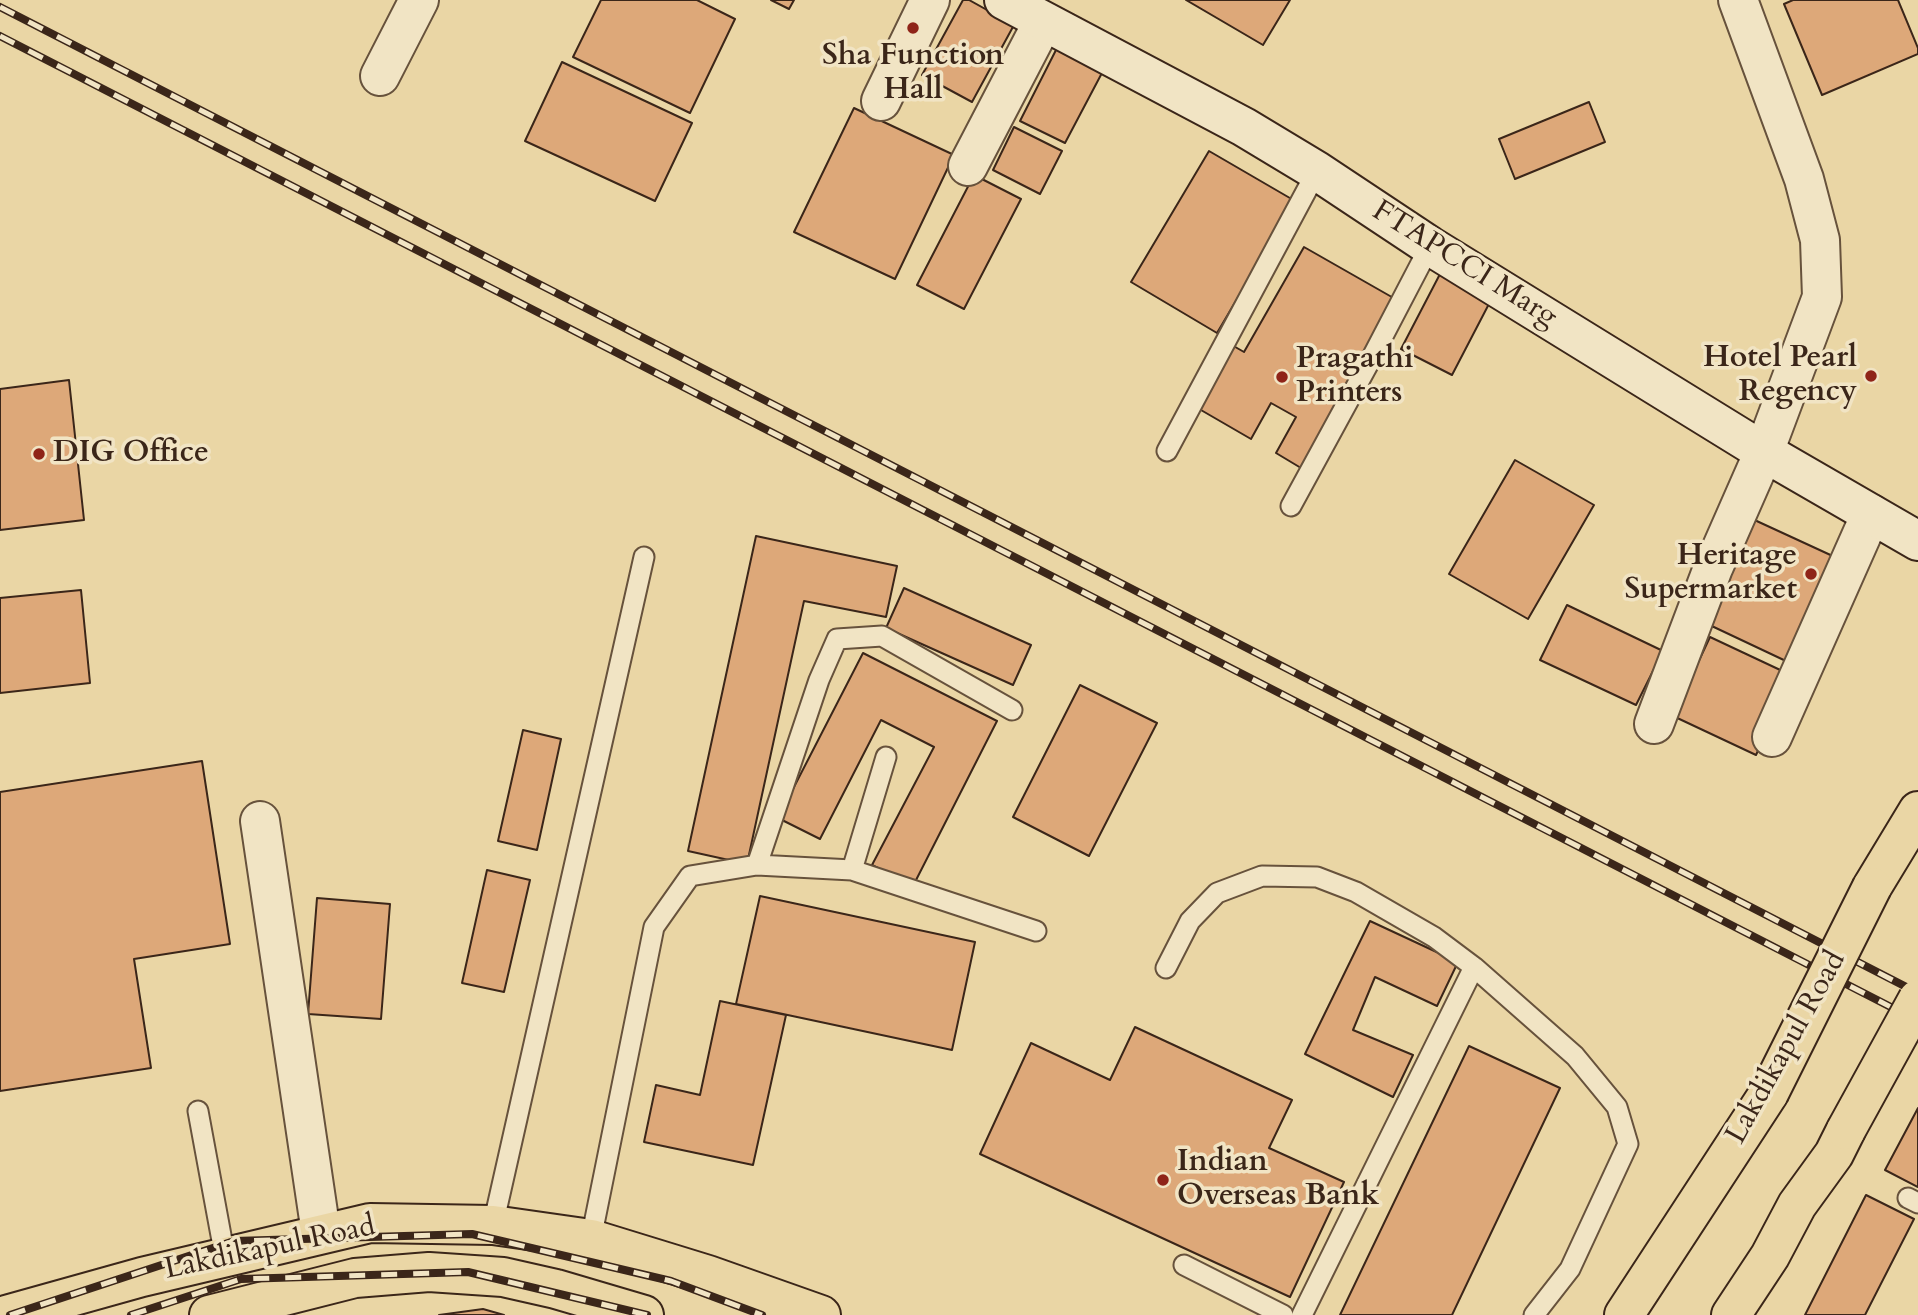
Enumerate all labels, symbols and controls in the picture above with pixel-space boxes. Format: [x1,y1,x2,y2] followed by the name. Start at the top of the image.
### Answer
[905,20,921,36] marker: Sha Function Hall
[822,39,1004,110] place label: Sha Function Hall
[1365,194,1563,336] street label: FTAPCCI Marg
[1703,341,1857,412] place label: Hotel Pearl Regency
[1296,342,1413,412] place label: Pragathi Printers
[1863,368,1879,384] marker: Hotel Pearl Regency
[1274,369,1290,385] marker: Pragathi Printers
[53,436,209,472] place label: DIG Office
[31,446,47,462] marker: DIG Office
[1624,539,1797,610] place label: Heritage Supermarket
[1803,566,1819,582] marker: Heritage Supermarket
[1719,945,1855,1151] street label: Lakdikapul Road
[1177,1145,1379,1216] place label: Indian Overseas Bank
[1155,1172,1171,1188] marker: Indian Overseas Bank
[161,1209,379,1289] street label: Lakdikapul Road

